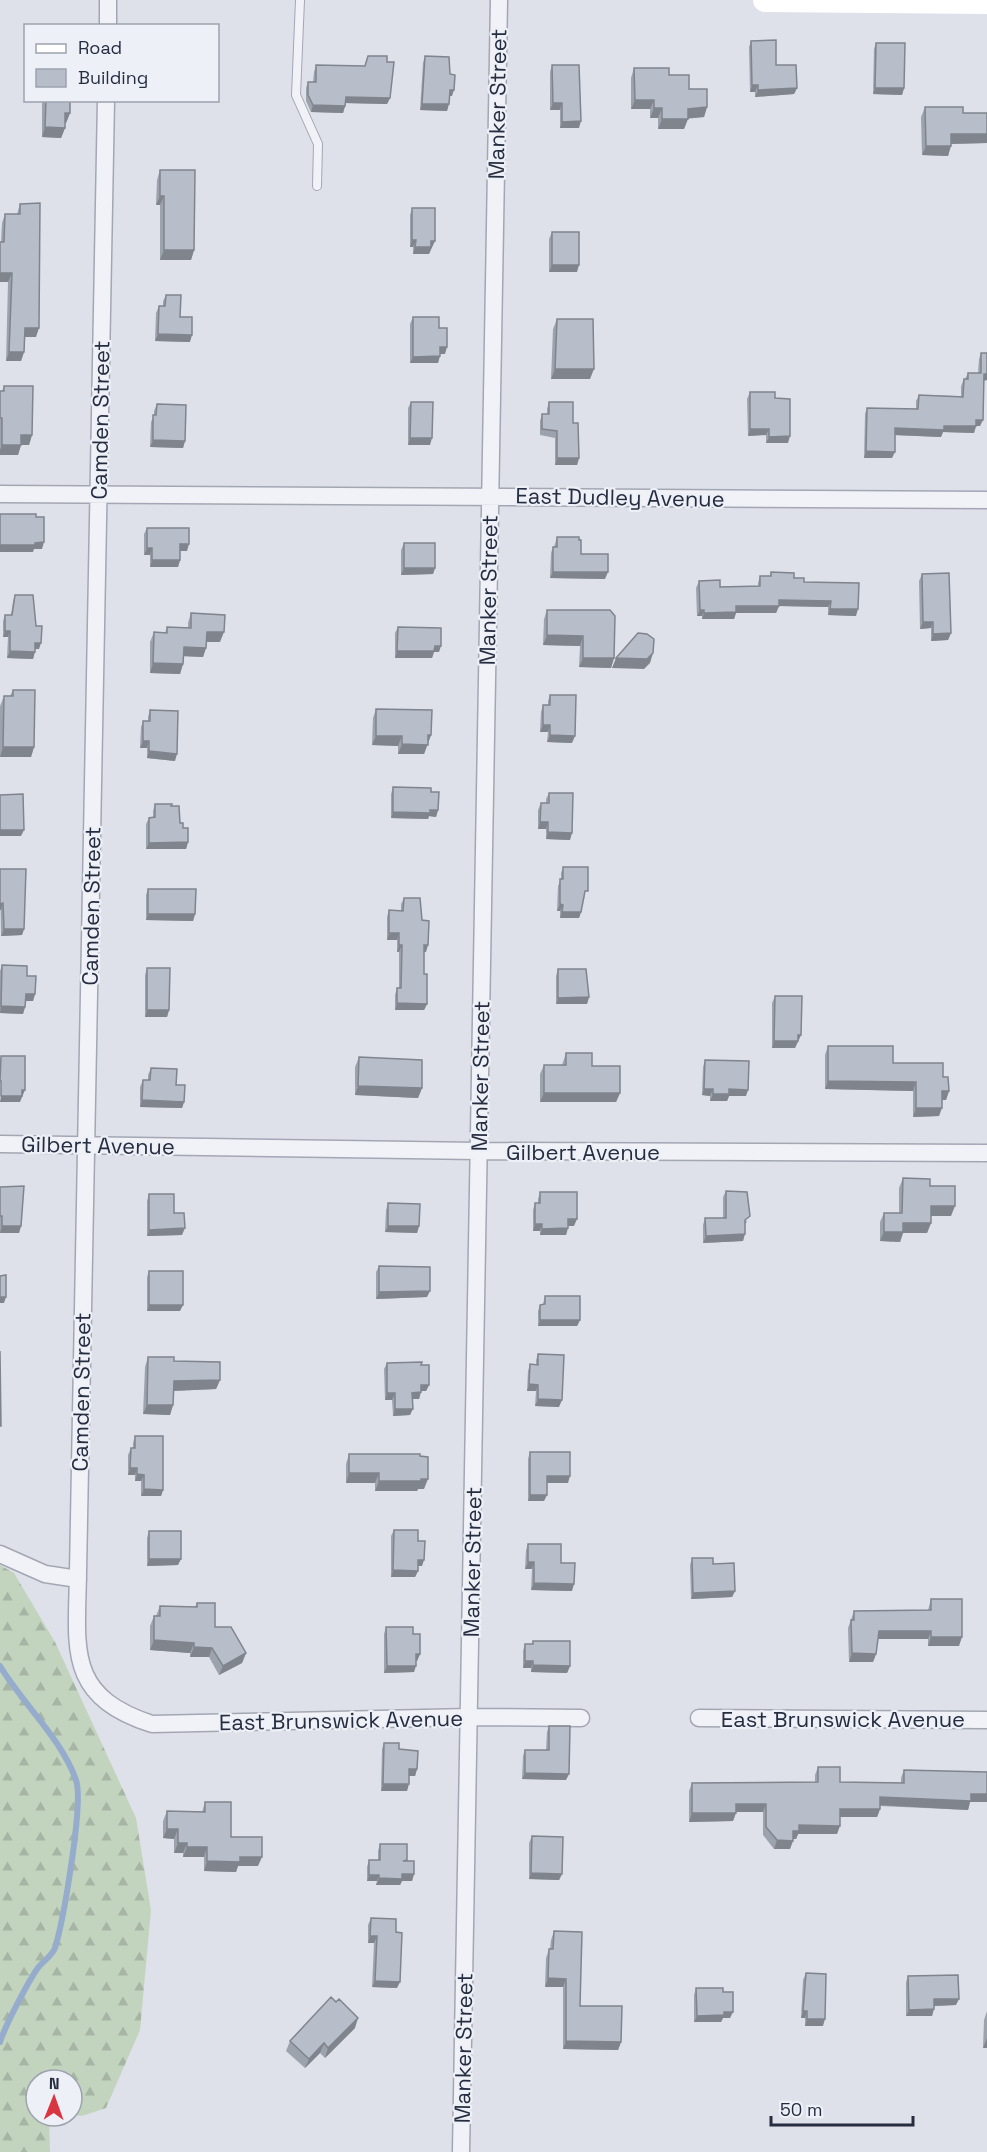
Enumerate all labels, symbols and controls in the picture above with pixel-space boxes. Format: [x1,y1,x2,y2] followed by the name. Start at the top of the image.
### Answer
[24,24,219,102] legend
[482,28,512,180] street label: Manker Street
[78,36,122,59] text: Road
[78,66,148,89] text: Building
[85,340,115,500] street label: Camden Street
[515,481,725,513] street label: East Dudley Avenue
[473,514,503,666] street label: Manker Street
[76,826,106,986] street label: Camden Street
[465,1000,495,1152] street label: Manker Street
[21,1130,175,1160] street label: Gilbert Avenue
[506,1138,660,1166] street label: Gilbert Avenue
[66,1312,96,1472] street label: Camden Street
[457,1486,487,1638] street label: Manker Street
[219,1704,463,1736] street label: East Brunswick Avenue
[721,1705,965,1733] street label: East Brunswick Avenue
[448,1972,478,2124] street label: Manker Street
[24,2068,84,2128] north arrow
[49,2073,60,2094] text: N
[771,2089,914,2127] scale bar
[780,2098,822,2121] text: 50 m

